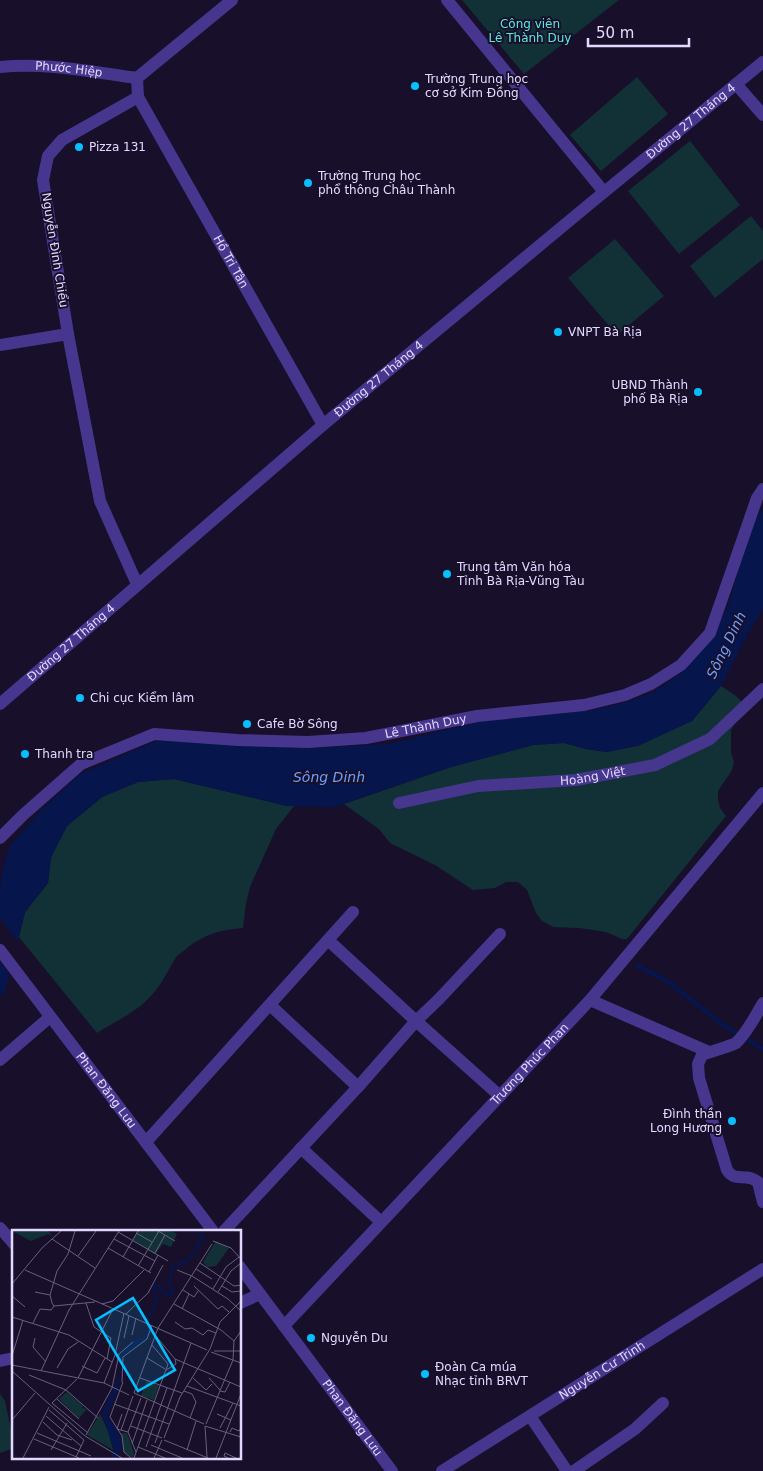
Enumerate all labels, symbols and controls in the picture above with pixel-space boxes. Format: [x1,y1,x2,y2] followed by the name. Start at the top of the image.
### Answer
[588,15,689,47] scale bar
[489,17,571,45] park label: Công viên Lê Thành Duy
[596,24,634,42] text: 50 m
[35,59,103,80] street label: Phước Hiệp
[424,72,528,100] place label: Trường Trung học cơ sở Kim Đồng
[409,80,421,92] marker: Trường Trung học cơ sở Kim Đồng
[643,80,738,162] street label: Đường 27 Tháng 4
[89,140,146,154] place label: Pizza 131
[73,141,85,153] marker: Pizza 131
[317,169,455,197] place label: Trường Trung học phổ thông Châu Thành
[302,177,314,189] marker: Trường Trung học phổ thông Châu Thành
[39,192,71,308] street label: Nguyễn Đình Chiểu
[210,233,251,291] street label: Hồ Tri Tân
[568,325,642,339] place label: VNPT Bà Rịa
[552,326,564,338] marker: VNPT Bà Rịa
[331,338,426,420] street label: Đường 27 Tháng 4
[611,378,688,406] place label: UBND Thành phố Bà Rịa
[692,386,704,398] marker: UBND Thành phố Bà Rịa
[456,560,584,588] place label: Trung tâm Văn hóa Tỉnh Bà Rịa-Vũng Tàu
[441,568,453,580] marker: Trung tâm Văn hóa Tỉnh Bà Rịa-Vũng Tàu
[24,601,118,684] street label: Đường 27 Tháng 4
[703,609,749,681] water label: Sông Dinh
[90,691,194,705] place label: Chi cục Kiểm lâm
[74,692,86,704] marker: Chi cục Kiểm lâm
[384,711,468,741] street label: Lê Thành Duy
[257,717,338,731] place label: Cafe Bờ Sông
[241,718,253,730] marker: Cafe Bờ Sông
[34,747,93,761] place label: Thanh tra
[19,748,31,760] marker: Thanh tra
[560,764,627,788] street label: Hoàng Việt
[293,769,365,785] water label: Sông Dinh
[487,1020,572,1109] street label: Trương Phúc Phan
[73,1050,139,1131] street label: Phan Đăng Lưu
[650,1107,722,1135] place label: Đình thần Long Hương
[726,1115,738,1127] marker: Đình thần Long Hương
[12,1230,241,1458] inset map
[321,1331,388,1345] place label: Nguyễn Du
[305,1332,317,1344] marker: Nguyễn Du
[556,1338,648,1403] street label: Nguyễn Cư Trinh
[435,1360,529,1388] place label: Đoàn Ca múa Nhạc tỉnh BRVT
[419,1368,431,1380] marker: Đoàn Ca múa Nhạc tỉnh BRVT
[319,1377,385,1459] street label: Phan Đăng Lưu

